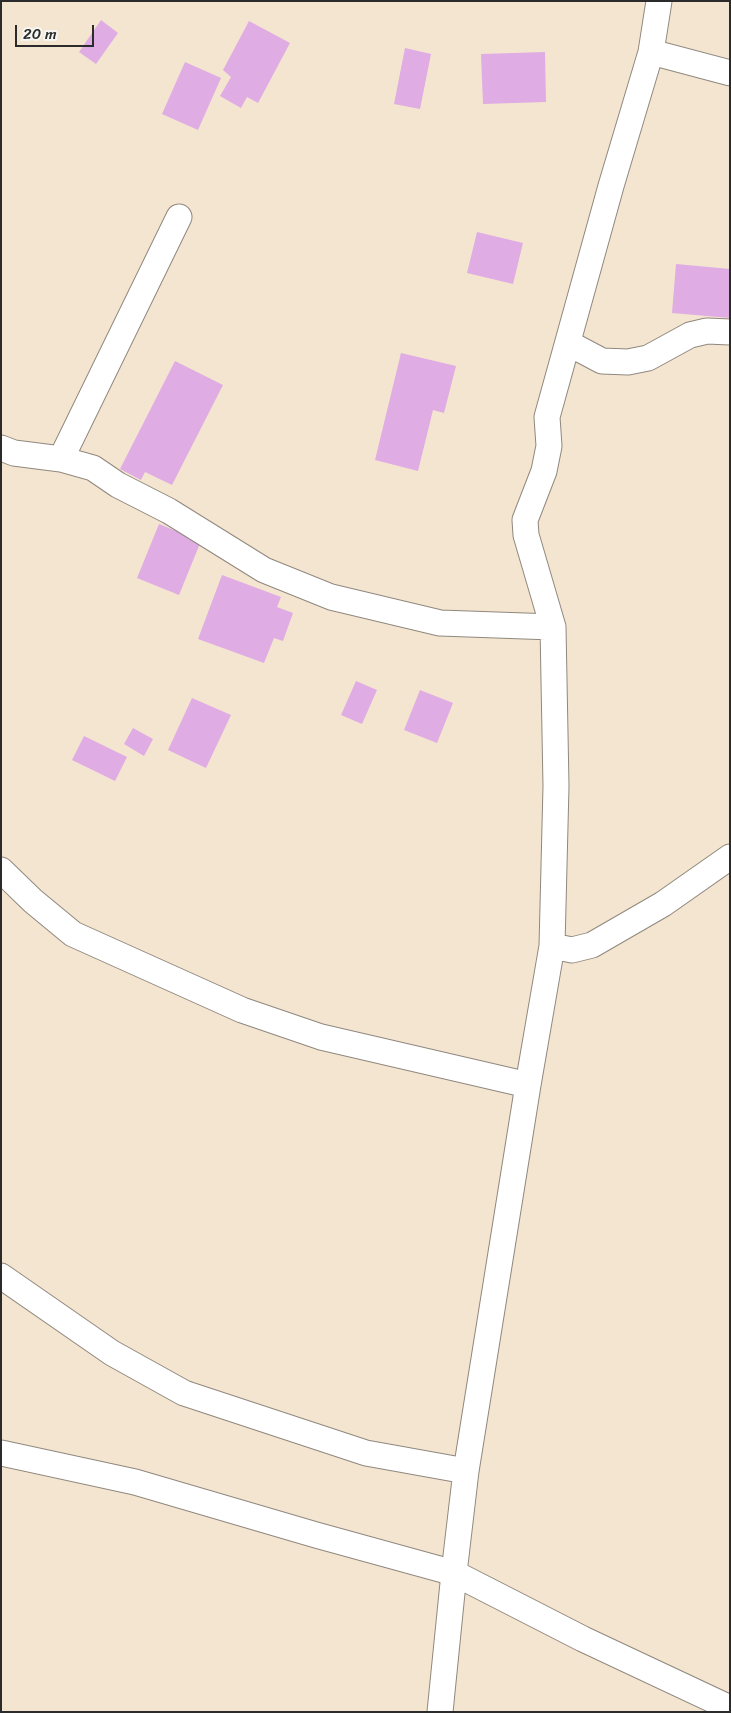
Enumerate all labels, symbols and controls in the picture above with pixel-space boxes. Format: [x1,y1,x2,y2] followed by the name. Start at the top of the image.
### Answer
[18,15,96,47] scale bar
[23,21,57,47] text: 20 m

